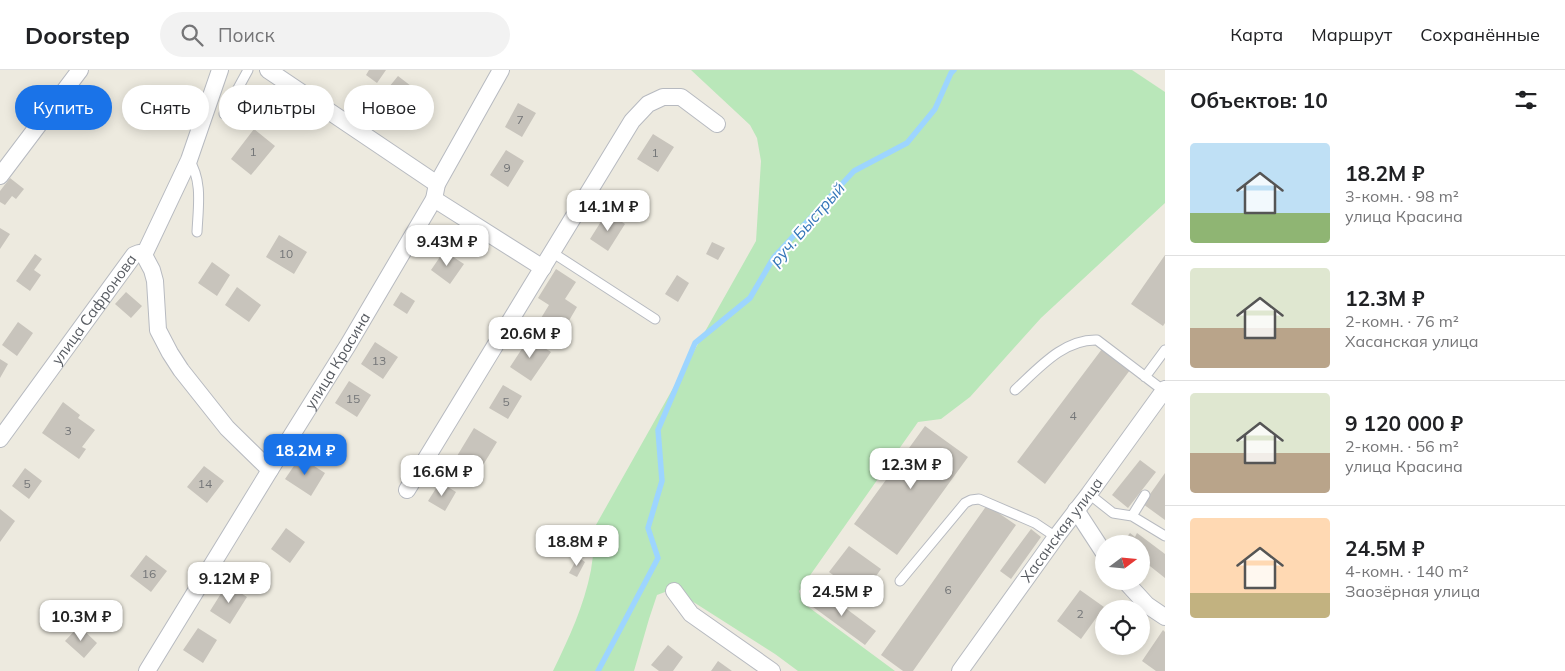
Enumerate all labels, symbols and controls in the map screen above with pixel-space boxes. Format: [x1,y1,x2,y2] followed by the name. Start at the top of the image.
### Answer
[160,12,510,57] search box
[25,20,130,50] text: Doorstep
[178,21,206,49] icon: search
[218,23,275,47] text: Поиск
[1230,23,1283,46] text: Карта
[1311,23,1392,46] text: Маршрут
[1420,23,1540,46] text: Сохранённые
[15,85,112,130] chip: Купить
[122,85,209,130] chip: Снять
[219,85,334,130] chip: Фильтры
[344,85,434,130] chip: Новое
[1512,86,1540,114] icon: filters
[1190,87,1328,113] text: Объектов: 10
[516,112,524,127] house number: 7
[249,144,257,159] house number: 1
[651,145,659,160] house number: 1
[503,160,511,175] house number: 9
[1345,160,1425,186] text: 18.2M ₽
[1230,163,1290,223] icon: home
[765,178,849,270] water label: руч. Быстрый
[1345,186,1459,206] text: 3-комн. · 98 m²
[562,190,654,232] pin: 14.1M ₽
[578,196,638,216] text: 14.1M ₽
[1345,206,1463,226] text: улица Красина
[401,224,493,267] pin: 9.43M ₽
[417,231,477,251] text: 9.43M ₽
[279,246,293,261] house number: 10
[47,250,140,368] street label: улица Сафронова
[1345,285,1425,311] text: 12.3M ₽
[1230,288,1290,348] icon: home
[300,309,374,413] street label: улица Красина
[1345,311,1459,331] text: 2-комн. · 76 m²
[484,316,576,359] pin: 20.6M ₽
[500,323,560,343] text: 20.6M ₽
[1345,331,1479,351] text: Хасанская улица
[372,353,386,368] house number: 13
[346,391,360,406] house number: 15
[502,394,510,409] house number: 5
[1069,408,1077,423] house number: 4
[1345,410,1463,436] text: 9 120 000 ₽
[1230,413,1290,473] icon: home
[64,423,72,438] house number: 3
[259,434,351,476] pin: 18.2M ₽
[1345,436,1459,456] text: 2-комн. · 56 m²
[275,440,335,460] text: 18.2M ₽
[865,448,957,490] pin: 12.3M ₽
[396,454,488,497] pin: 16.6M ₽
[881,454,941,474] text: 12.3M ₽
[1345,456,1463,476] text: улица Красина
[412,461,472,481] text: 16.6M ₽
[1017,474,1107,586] street label: Хасанская улица
[23,476,31,491] house number: 5
[198,476,212,491] house number: 14
[531,524,623,567] pin: 18.8M ₽
[547,531,607,551] text: 18.8M ₽
[1095,535,1150,590] north arrow
[1095,535,1150,655] map controls
[1345,535,1425,561] text: 24.5M ₽
[1230,538,1290,598] icon: home
[1345,561,1469,581] text: 4-комн. · 140 m²
[183,562,275,604] pin: 9.12M ₽
[142,566,156,581] house number: 16
[199,568,259,588] text: 9.12M ₽
[796,574,888,617] pin: 24.5M ₽
[812,581,872,601] text: 24.5M ₽
[1345,581,1480,601] text: Заозёрная улица
[944,582,952,597] house number: 6
[35,600,127,642] pin: 10.3M ₽
[1095,600,1150,655] button: locate
[51,606,111,626] text: 10.3M ₽
[1076,606,1084,621] house number: 2

